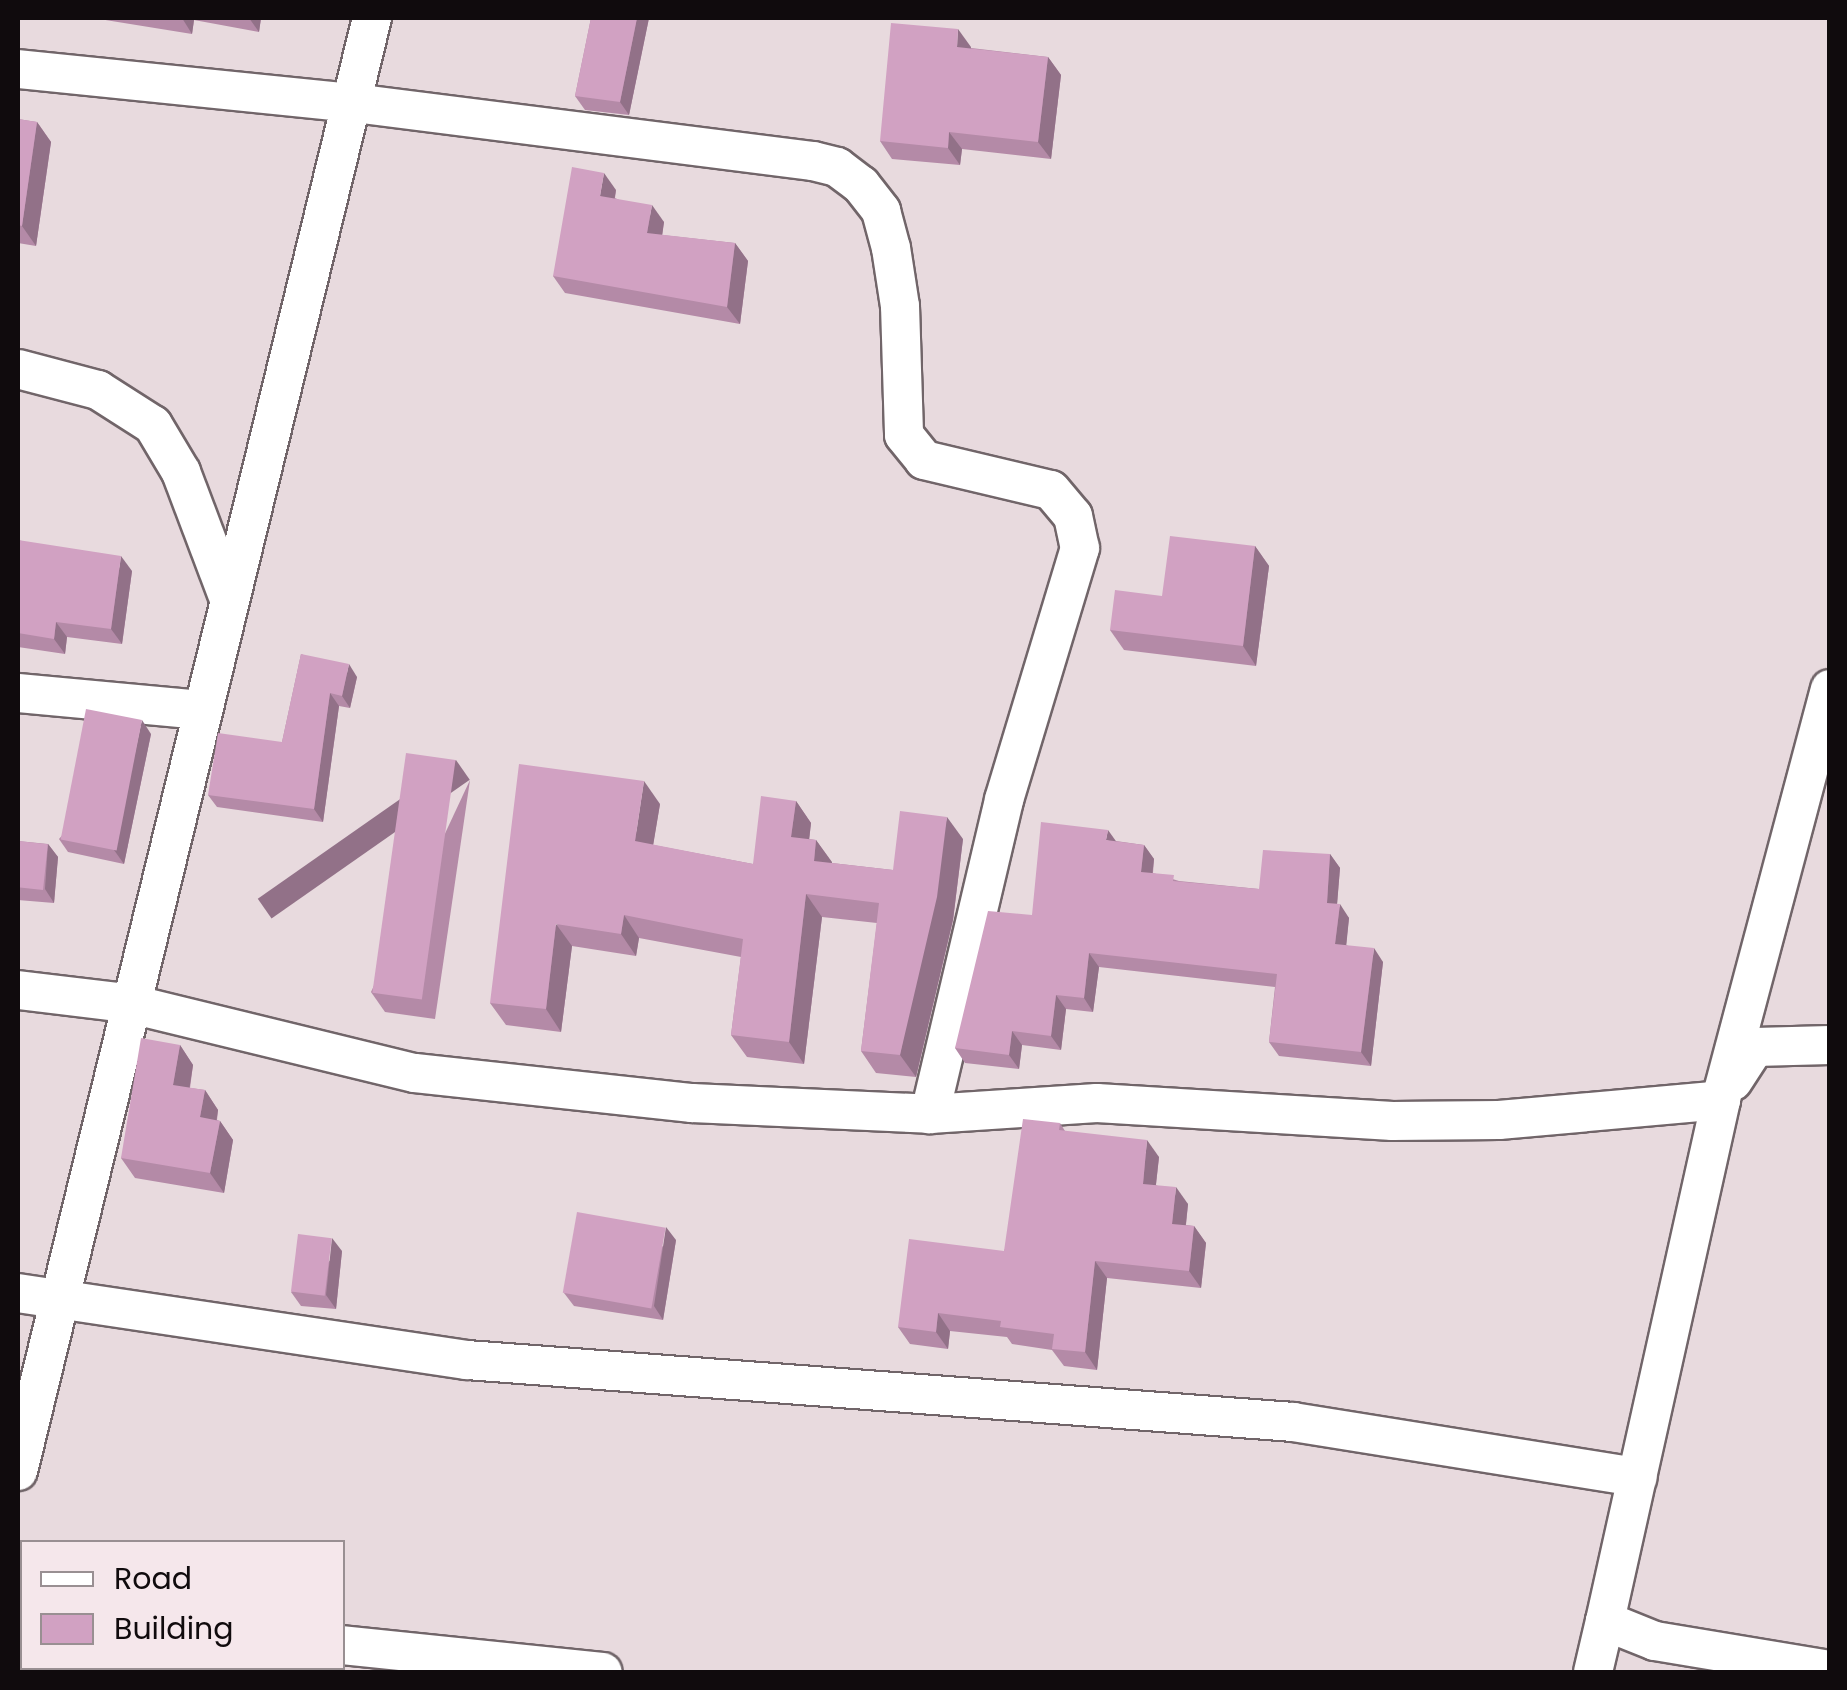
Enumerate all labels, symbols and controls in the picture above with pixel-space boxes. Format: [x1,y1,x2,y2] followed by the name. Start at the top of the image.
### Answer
[20,1540,345,1670] legend
[114,1557,192,1600] text: Road
[114,1607,234,1650] text: Building

